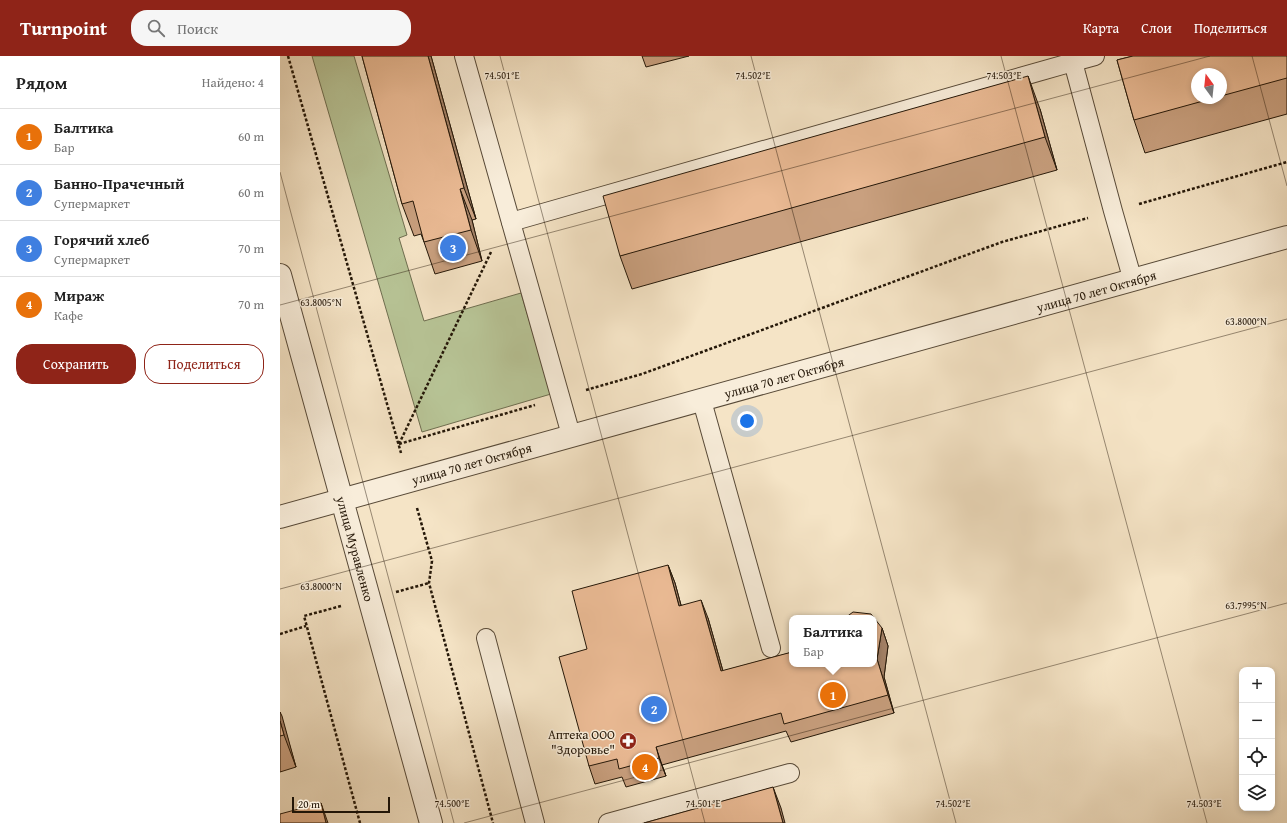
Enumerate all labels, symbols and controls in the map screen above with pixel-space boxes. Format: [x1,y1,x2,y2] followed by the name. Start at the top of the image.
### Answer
[131,10,411,46] search box
[20,14,107,42] text: Turnpoint
[145,17,167,39] icon: search
[177,18,218,39] text: Поиск
[1083,18,1119,38] text: Карта
[1141,18,1172,38] text: Слои
[1194,18,1267,38] text: Поделиться
[484,68,520,83] text: 74.501°E
[735,68,771,83] text: 74.502°E
[986,68,1022,83] text: 74.503°E
[1191,68,1227,104] north arrow
[16,70,67,95] text: Рядом
[202,73,264,92] text: Найдено: 4
[54,117,114,138] text: Балтика
[26,127,32,146] text: 1
[238,127,264,146] text: 60 m
[54,138,75,157] text: Бар
[54,173,184,194] text: Банно-Прачечный
[26,183,32,202] text: 2
[238,183,264,202] text: 60 m
[54,194,130,213] text: Супермаркет
[54,229,149,250] text: Горячий хлеб
[440,233,466,263] pin: 3
[26,239,32,258] text: 3
[238,239,264,258] text: 70 m
[54,250,130,269] text: Супермаркет
[1033,265,1159,317] street label: улица 70 лет Октября
[54,285,104,306] text: Мираж
[26,295,32,314] text: 4
[238,295,264,314] text: 70 m
[300,295,342,310] text: 63.8005°N
[54,306,83,325] text: Кафе
[1225,314,1267,329] text: 63.8000°N
[16,344,136,384] button: Сохранить
[144,344,264,384] button: Поделиться
[721,352,847,404] street label: улица 70 лет Октября
[737,411,757,431] your location
[409,438,534,490] street label: улица 70 лет Октября
[331,493,379,604] street label: улица Муравленко
[300,579,342,594] text: 63.8000°N
[1225,598,1267,613] text: 63.7995°N
[789,615,877,667] popup
[803,621,863,642] text: Балтика
[803,642,824,661] text: Бар
[1239,667,1275,811] map controls
[1239,667,1275,703] button: +
[820,680,846,710] pin: 1
[641,694,667,724] pin: 2
[1239,703,1275,739] button: −
[548,725,615,759] place label: Аптека ООО "Здоровье"
[618,731,638,751] pharmacy icon: Аптека ООО "Здоровье"
[1239,739,1275,775] button: locate
[632,752,658,782] pin: 4
[1239,775,1275,811] button: layers
[292,795,390,814] scale bar
[298,796,320,812] text: 20 m
[434,796,470,811] text: 74.500°E
[685,796,721,811] text: 74.501°E
[935,796,971,811] text: 74.502°E
[1186,796,1222,811] text: 74.503°E

